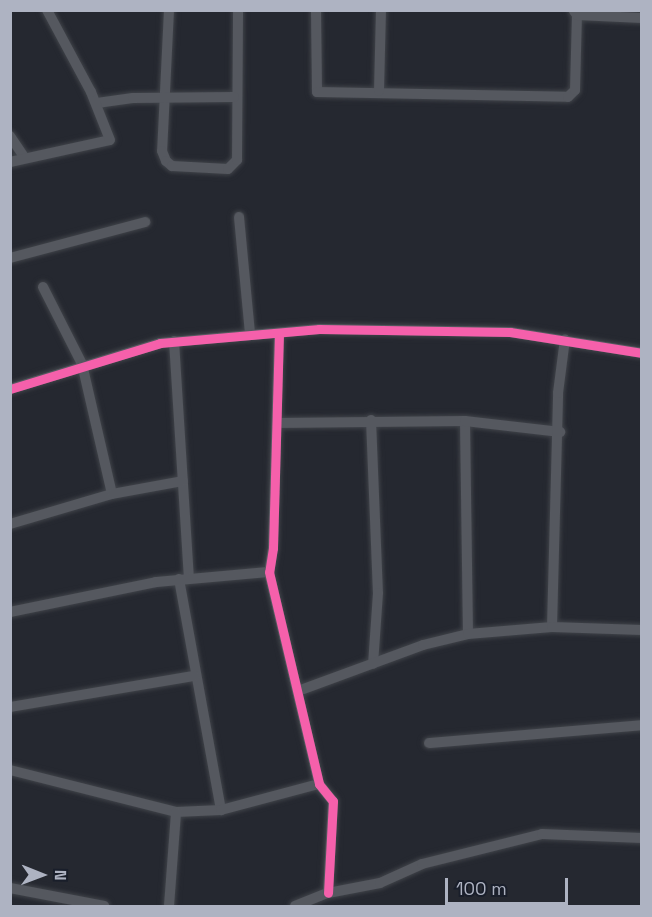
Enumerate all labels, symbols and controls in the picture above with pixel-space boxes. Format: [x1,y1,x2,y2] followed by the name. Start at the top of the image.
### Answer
[12,845,72,905] north arrow
[448,866,571,904] scale bar
[50,870,71,881] text: N
[456,877,507,900] text: 100 m

